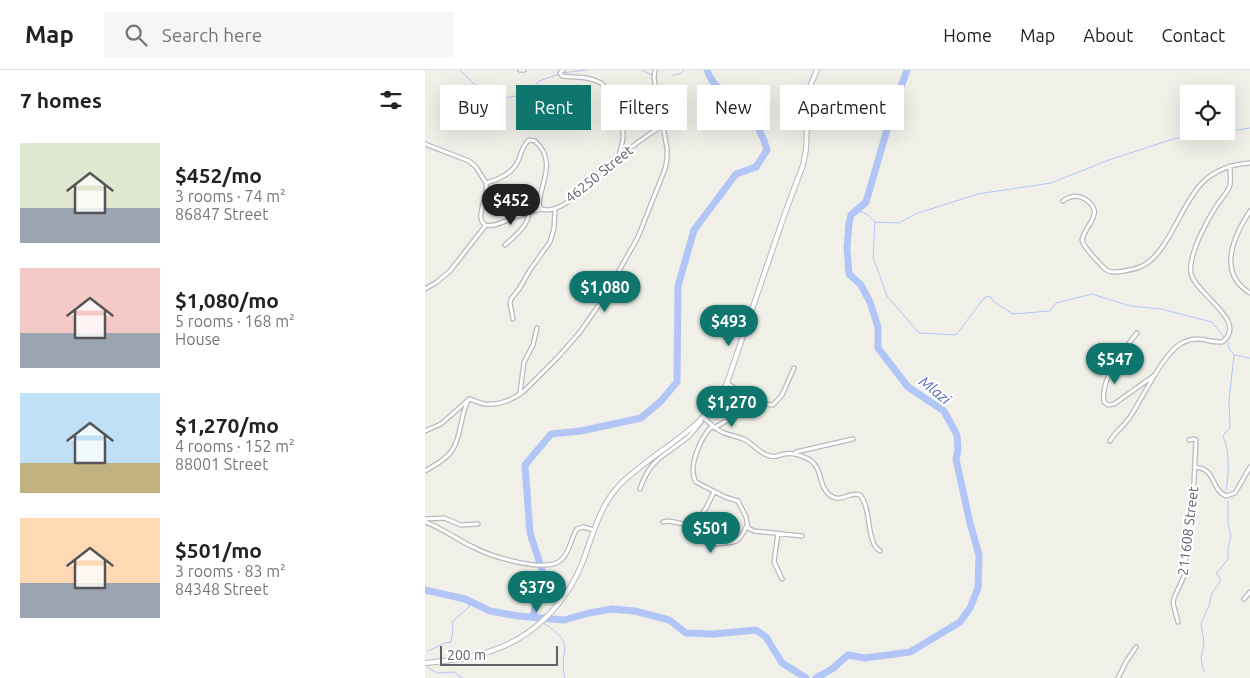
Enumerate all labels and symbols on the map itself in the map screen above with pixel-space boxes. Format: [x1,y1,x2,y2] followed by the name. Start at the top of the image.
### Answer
[562,142,636,206] street label: 46250 Street
[481,184,541,226] pin: $452
[564,270,646,313] pin: $1,080
[699,304,759,347] pin: $493
[1085,342,1145,385] pin: $547
[916,372,955,408] water label: Mlazi
[691,386,773,428] pin: $1,270
[1175,485,1201,576] street label: 211608 Street
[681,512,741,554] pin: $501
[507,570,567,613] pin: $379
[440,643,557,666] scale bar

